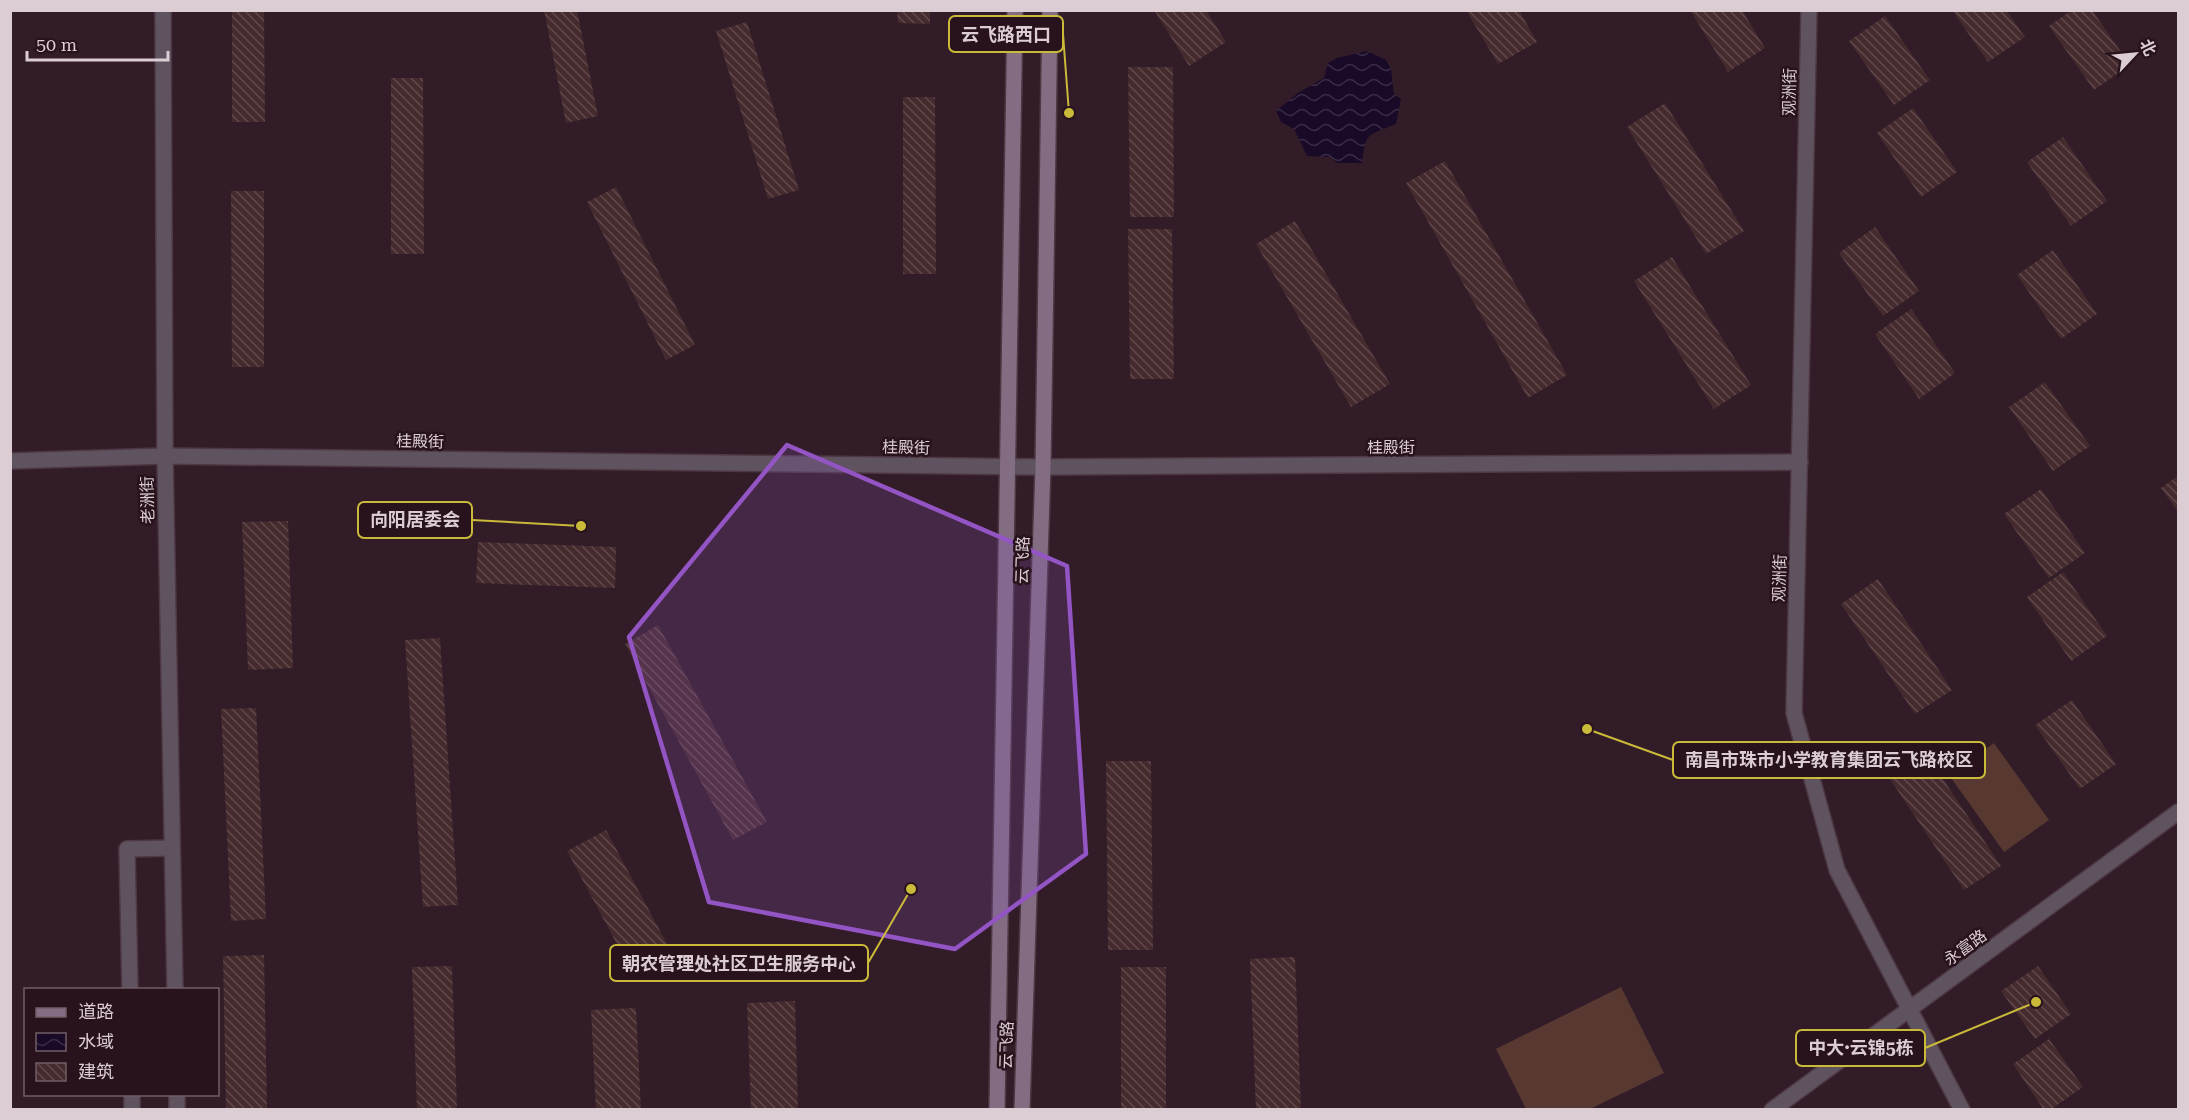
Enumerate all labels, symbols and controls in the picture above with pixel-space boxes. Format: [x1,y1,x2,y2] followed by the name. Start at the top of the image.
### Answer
[949,16,1063,52] callout: 云飞路西口
[27,24,168,62] scale bar
[961,24,1051,45] text: 云飞路西口
[2105,24,2165,84] north arrow
[36,34,77,55] text: 50 m
[2136,36,2160,59] text: 北
[1780,68,1799,116] street label: 观洲街
[396,432,444,451] street label: 桂殿街
[882,438,930,457] street label: 桂殿街
[1367,438,1415,457] street label: 桂殿街
[138,476,157,524] street label: 老洲街
[358,502,472,538] callout: 向阳居委会
[370,509,460,530] text: 向阳居委会
[1012,536,1033,584] street label: 云飞路
[1769,554,1790,602] street label: 观洲街
[1673,742,1985,778] callout: 南昌市珠市小学教育集团云飞路校区
[1685,749,1973,770] text: 南昌市珠市小学教育集团云飞路校区
[1940,926,1990,969] street label: 永富路
[610,945,868,981] callout: 朝农管理处社区卫生服务中心
[622,953,856,974] text: 朝农管理处社区卫生服务中心
[24,988,219,1096] legend
[78,1001,114,1022] text: 道路
[996,1021,1017,1069] street label: 云飞路
[1796,1030,1925,1066] callout: 中大·云锦5栋
[78,1031,114,1052] text: 水域
[1808,1037,1914,1058] text: 中大·云锦5栋
[78,1061,114,1082] text: 建筑

